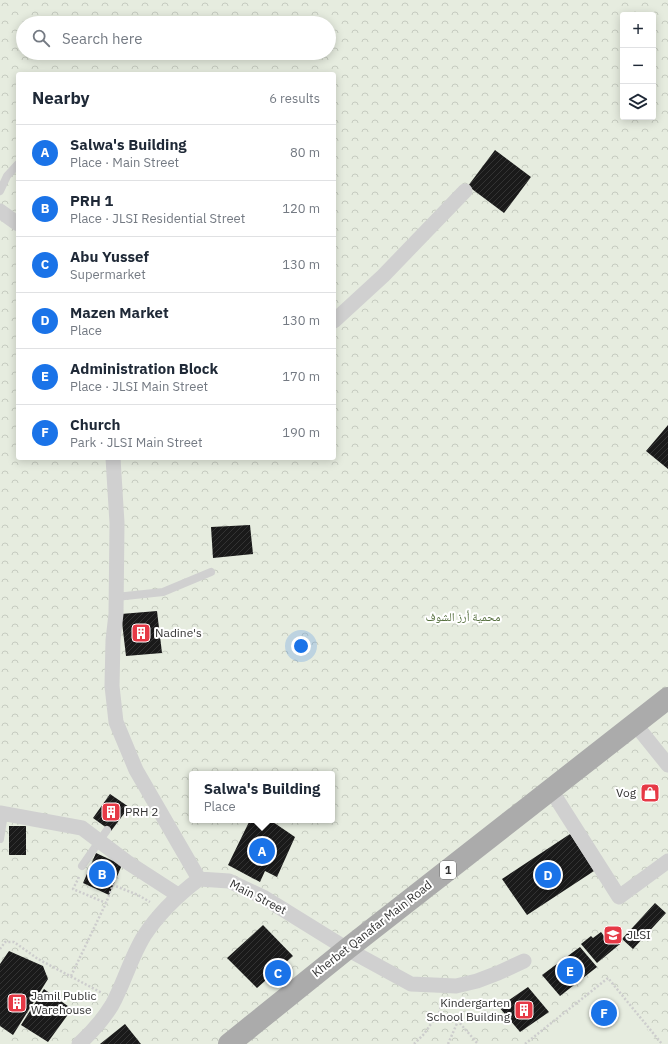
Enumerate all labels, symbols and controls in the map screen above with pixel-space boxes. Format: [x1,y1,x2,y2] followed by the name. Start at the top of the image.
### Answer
[620,12,656,120] map controls
[620,12,656,48] button: +
[16,16,336,60] search box
[30,27,52,49] icon: search
[62,29,142,48] text: Search here
[620,48,656,84] button: −
[620,84,656,120] button: layers
[32,87,90,109] text: Nearby
[269,90,320,107] text: 6 results
[70,135,187,154] text: Salwa's Building
[41,144,49,161] text: A
[290,144,320,161] text: 80 m
[70,154,179,171] text: Place · Main Street
[70,191,113,210] text: PRH 1
[41,200,49,217] text: B
[282,200,320,217] text: 120 m
[70,210,245,227] text: Place · JLSI Residential Street
[70,247,149,266] text: Abu Yussef
[41,256,49,273] text: C
[282,256,320,273] text: 130 m
[70,266,146,283] text: Supermarket
[70,303,169,322] text: Mazen Market
[40,312,50,329] text: D
[282,312,320,329] text: 130 m
[70,322,102,339] text: Place
[70,359,218,378] text: Administration Block
[41,368,49,385] text: E
[282,368,320,385] text: 170 m
[70,378,208,395] text: Place · JLSI Main Street
[70,415,120,434] text: Church
[41,424,49,441] text: F
[282,424,320,441] text: 190 m
[70,434,203,451] text: Park · JLSI Main Street
[425,609,501,624] park label: محمية أرز الشوف
[130,622,152,644] building icon: Nadine's
[155,625,202,640] place label: Nadine's
[291,636,311,656] your location
[189,771,335,823] popup
[204,779,320,798] text: Salwa's Building
[639,782,661,804] shop icon: Vog
[616,785,637,800] place label: Vog
[204,798,236,815] text: Place
[100,801,122,823] building icon: PRH 2
[125,804,158,819] place label: PRH 2
[249,836,275,866] pin: A
[89,859,115,889] pin: B
[535,860,561,890] pin: D
[440,861,456,879] road number: 1
[227,876,289,917] street label: Main Street
[309,877,435,980] street label: Kherbet Qanafar Main Road
[602,924,624,946] school or university icon: JLSI
[627,927,651,942] place label: JLSI
[557,956,583,986] pin: E
[265,958,291,988] pin: C
[31,988,96,1017] place label: Jamil Public Warehouse
[6,992,28,1014] building icon: Jamil Public Warehouse
[427,995,511,1024] place label: Kindergarten School Building
[591,998,617,1028] pin: F
[513,999,535,1021] building icon: Kindergarten School Building

